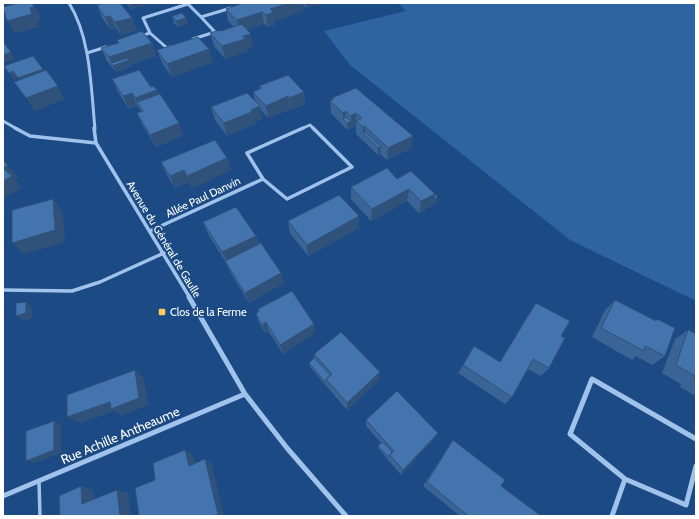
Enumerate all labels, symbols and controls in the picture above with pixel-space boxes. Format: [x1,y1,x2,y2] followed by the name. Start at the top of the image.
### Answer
[163,174,243,220] street label: Allée Paul Danvin
[124,178,205,300] street label: Avenue du Général de Gaulle
[170,305,247,319] place label: Clos de la Ferme
[157,307,167,317] marker: Clos de la Ferme
[58,403,182,467] street label: Rue Achille Antheaume

